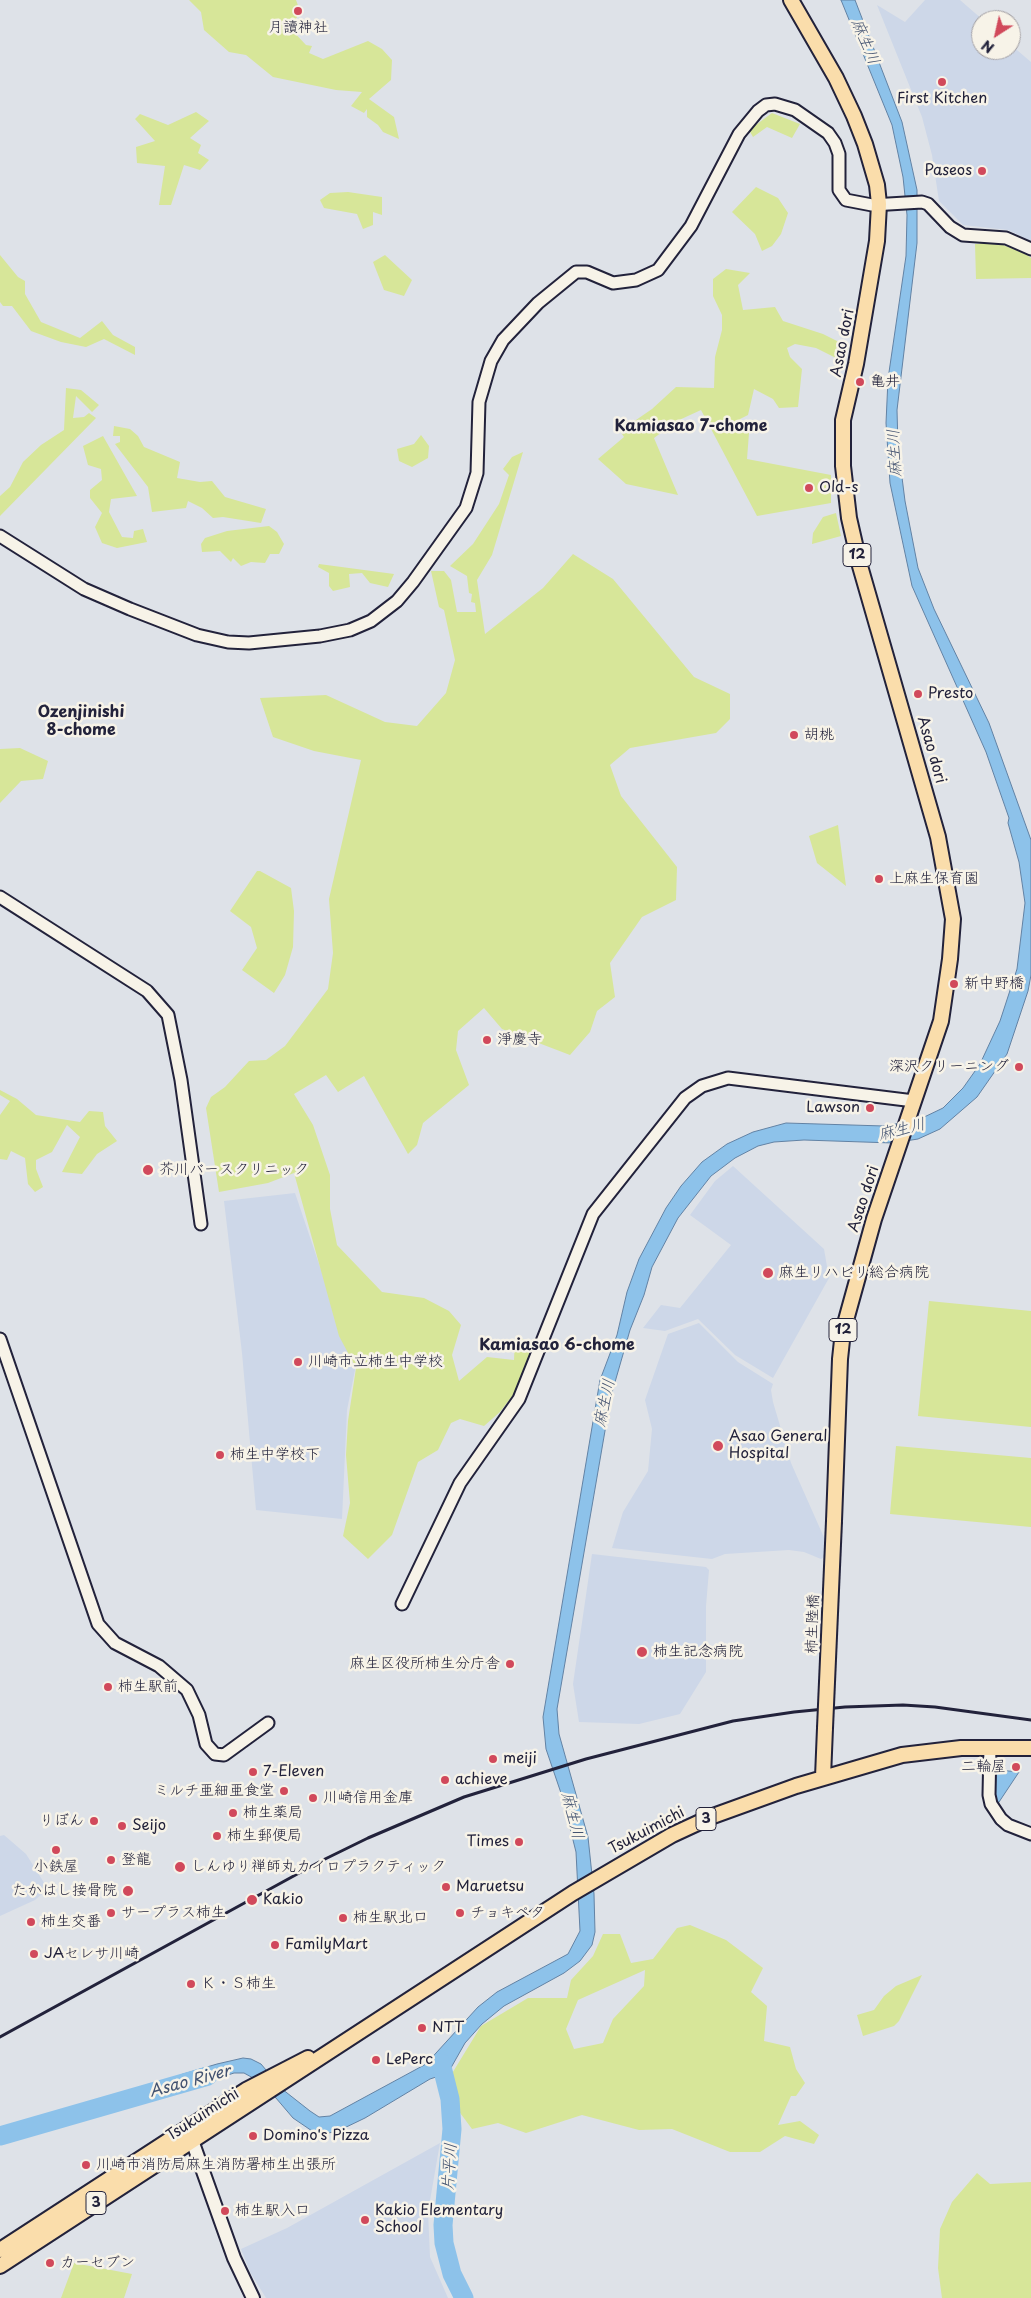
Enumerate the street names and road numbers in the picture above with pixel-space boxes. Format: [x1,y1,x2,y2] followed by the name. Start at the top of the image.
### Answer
[828,307,858,379] street label: Asao dori
[843,544,871,566] road number: 12
[913,714,949,786] street label: Asao dori
[845,1163,883,1235] street label: Asao dori
[829,1318,857,1342] road number: 12
[803,1594,823,1654] street label: 柿生陸橋
[606,1804,688,1858] street label: Tsukuimichi
[696,1808,716,1830] road number: 3
[163,2085,243,2145] street label: Tsukuimichi
[86,2192,106,2214] road number: 3

